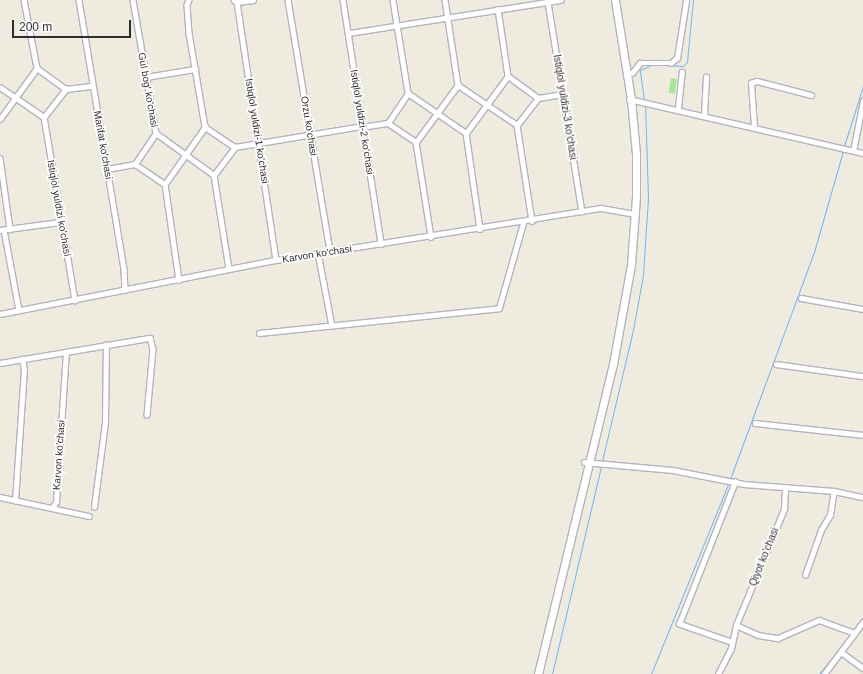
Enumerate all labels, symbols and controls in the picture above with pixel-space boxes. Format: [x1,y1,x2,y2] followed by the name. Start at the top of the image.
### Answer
[14,12,133,38] scale bar
[19,20,52,34] text: 200 m
[136,52,160,128] street label: Gul bog' ko'chasi
[551,54,579,160] street label: Istiqlol yuldizi-3 ko'chasi
[348,69,376,175] street label: Istiqlol yuldizi-2 ko'chasi
[243,78,271,184] street label: Istiqlol yuldizi-1 ko'chasi
[298,95,320,157] street label: Orzu ko'chasi
[91,110,115,180] street label: Marifat ko'chasi
[45,159,73,257] street label: Istiqlol yuldizi ko'chasi
[281,243,353,265] street label: Karvon ko'chasi
[51,420,67,490] street label: Karvon ko'chasi
[747,526,781,588] street label: Qiyot ko'chasi

